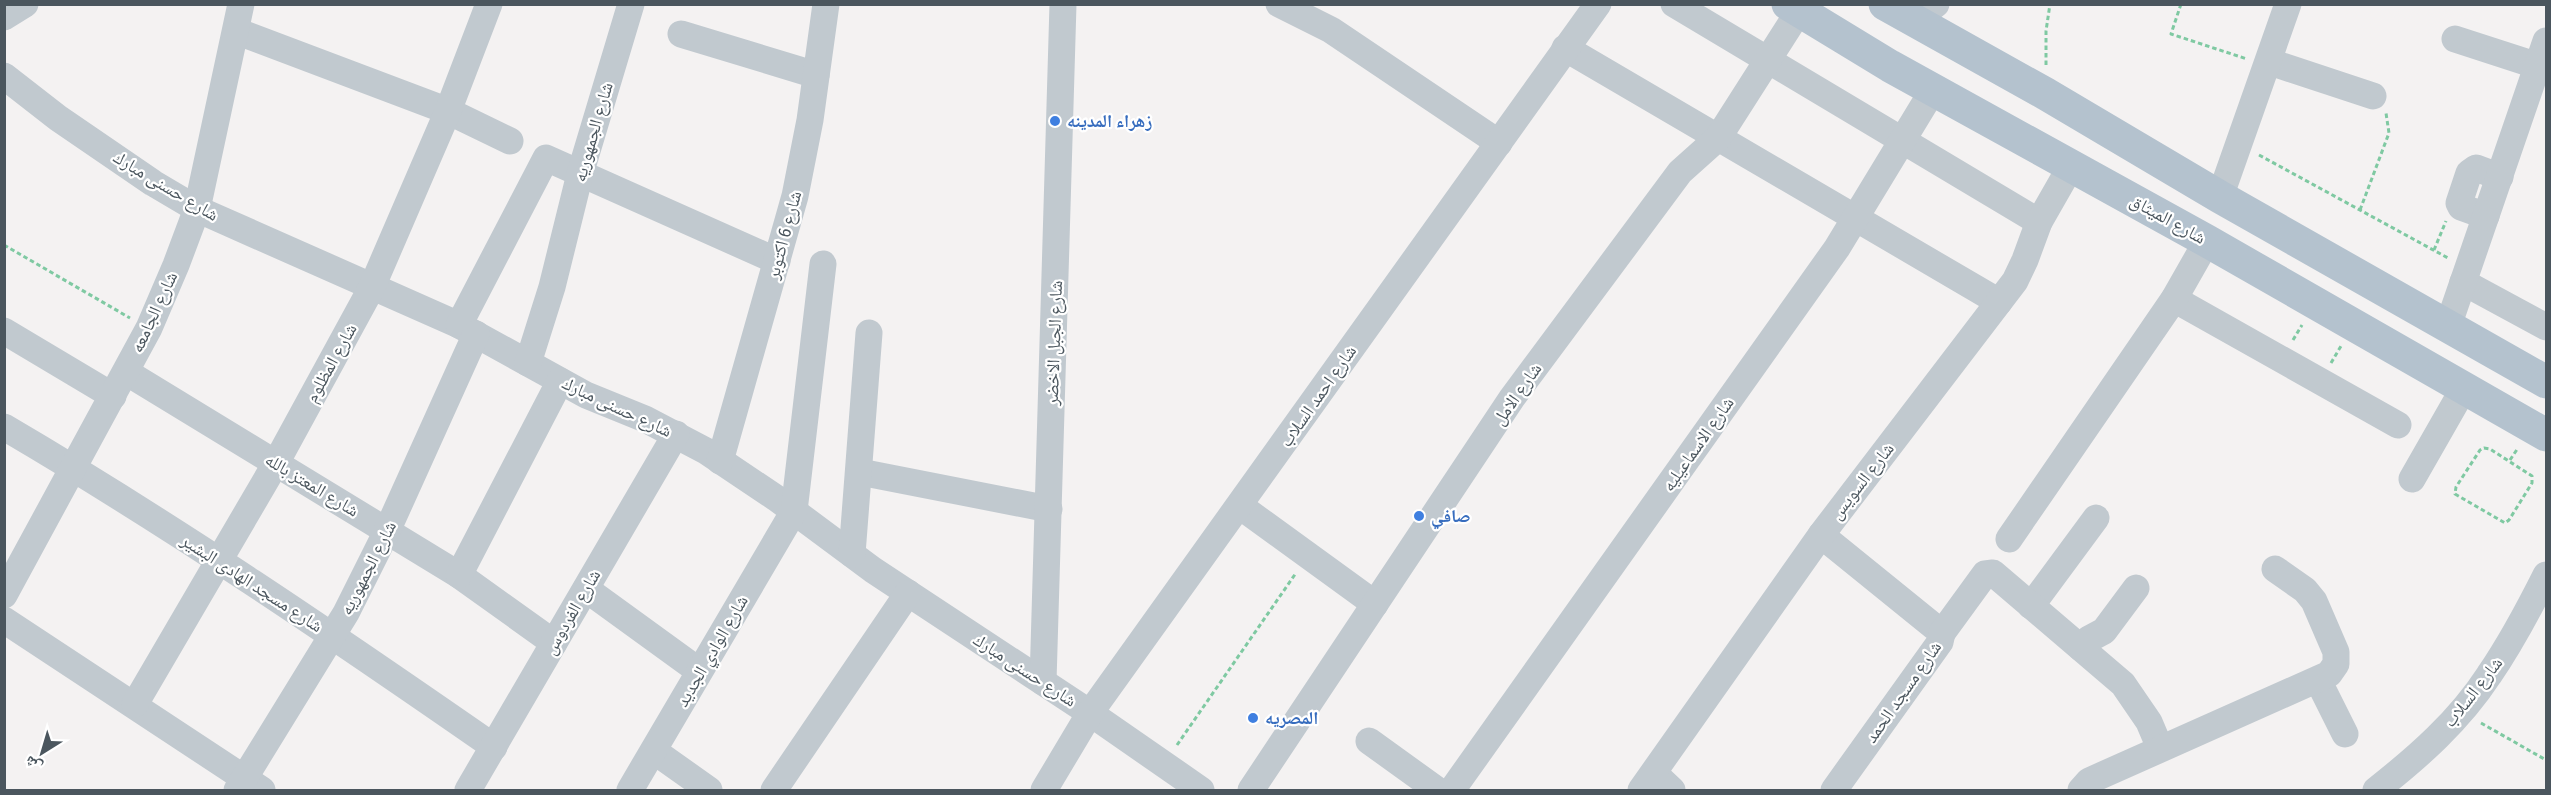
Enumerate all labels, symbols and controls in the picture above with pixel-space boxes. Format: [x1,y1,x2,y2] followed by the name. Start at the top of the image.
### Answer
[568,80,618,184] street label: شارع الجمهوريه
[1067,110,1152,132] place label: زهراء المدينه
[1048,114,1062,128] marker: زهراء المدينه
[109,146,223,226] street label: شارع حسنى مبارك
[761,188,806,283] street label: شارع 6 اكتوبر
[2126,189,2210,249] street label: شارع الميثاق
[126,268,182,356] street label: شارع الجامعه
[1041,280,1067,407] street label: شارع الجبل الاخضر
[300,320,363,407] street label: شارع المظلوم
[1275,341,1361,451] street label: شارع احمد السلاب
[1488,359,1546,429] street label: شارع الامل
[559,372,675,442] street label: شارع حسنى مبارك
[1657,392,1739,496] street label: شارع الاسماعيليه
[1825,438,1899,524] street label: شارع السويس
[261,448,363,522] street label: شارع المعتز بالله
[1431,505,1471,530] place label: صافي
[1412,509,1426,523] marker: صافي
[335,517,401,619] street label: شارع الجمهوريه
[176,528,327,637] street label: شارع مسجد الهادى البشير
[539,565,605,659] street label: شارع الفردوس
[671,591,756,713] street label: شارع الوادي الجديد
[969,628,1081,712] street label: شارع حسنى مبارك
[1860,637,1946,747] street label: شارع مسجد الحمد
[2439,652,2507,732] street label: شارع السلاب
[1265,707,1318,729] place label: المصريه
[1246,711,1260,725] marker: المصريه
[12,723,72,783] north arrow
[21,752,46,777] text: ش

